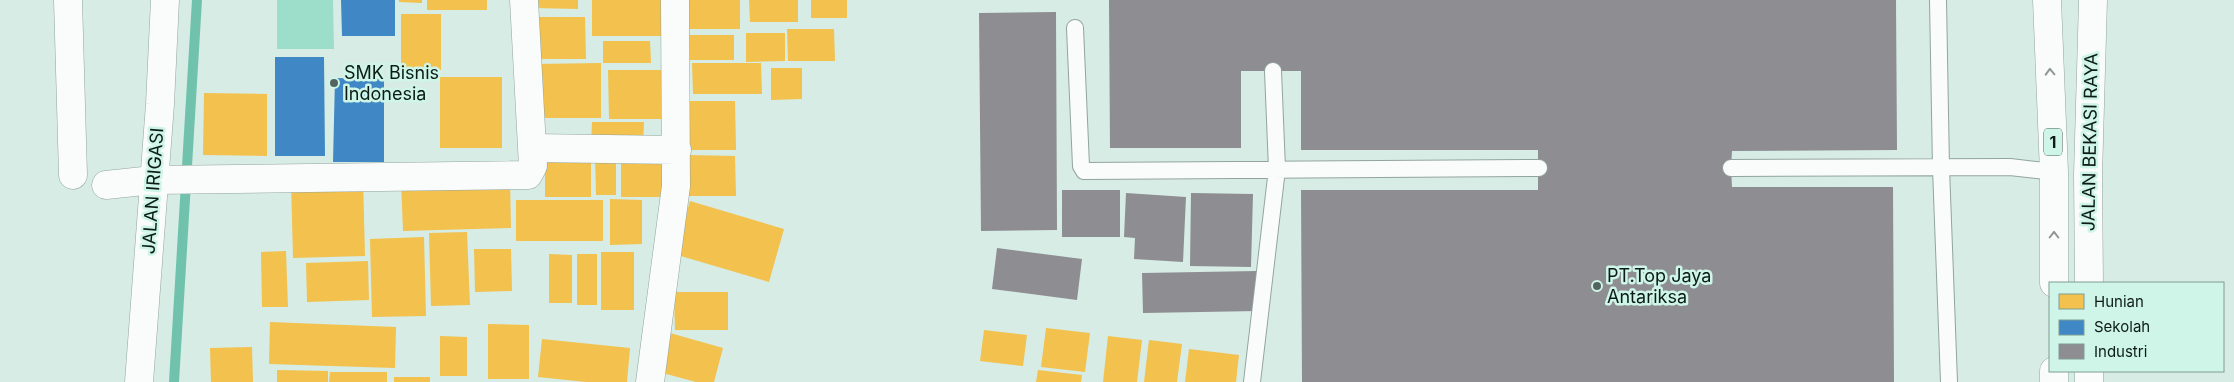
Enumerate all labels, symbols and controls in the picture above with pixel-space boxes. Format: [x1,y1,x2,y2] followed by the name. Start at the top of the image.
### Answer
[2077,53,2102,231] street label: JALAN BEKASI RAYA
[344,62,439,104] place label: SMK Bisnis Indonesia
[2045,68,2055,76] one-way arrow
[328,77,340,89] marker: SMK Bisnis Indonesia
[138,127,167,255] street label: JALAN IRIGASI
[2044,128,2062,156] road number: 1
[2049,230,2059,238] one-way arrow
[1607,265,1711,307] place label: PT.Top Jaya Antariksa
[1591,280,1603,292] marker: PT.Top Jaya Antariksa
[2049,282,2224,372] legend
[2094,292,2144,311] text: Hunian
[2094,317,2150,336] text: Sekolah
[2094,342,2147,361] text: Industri

